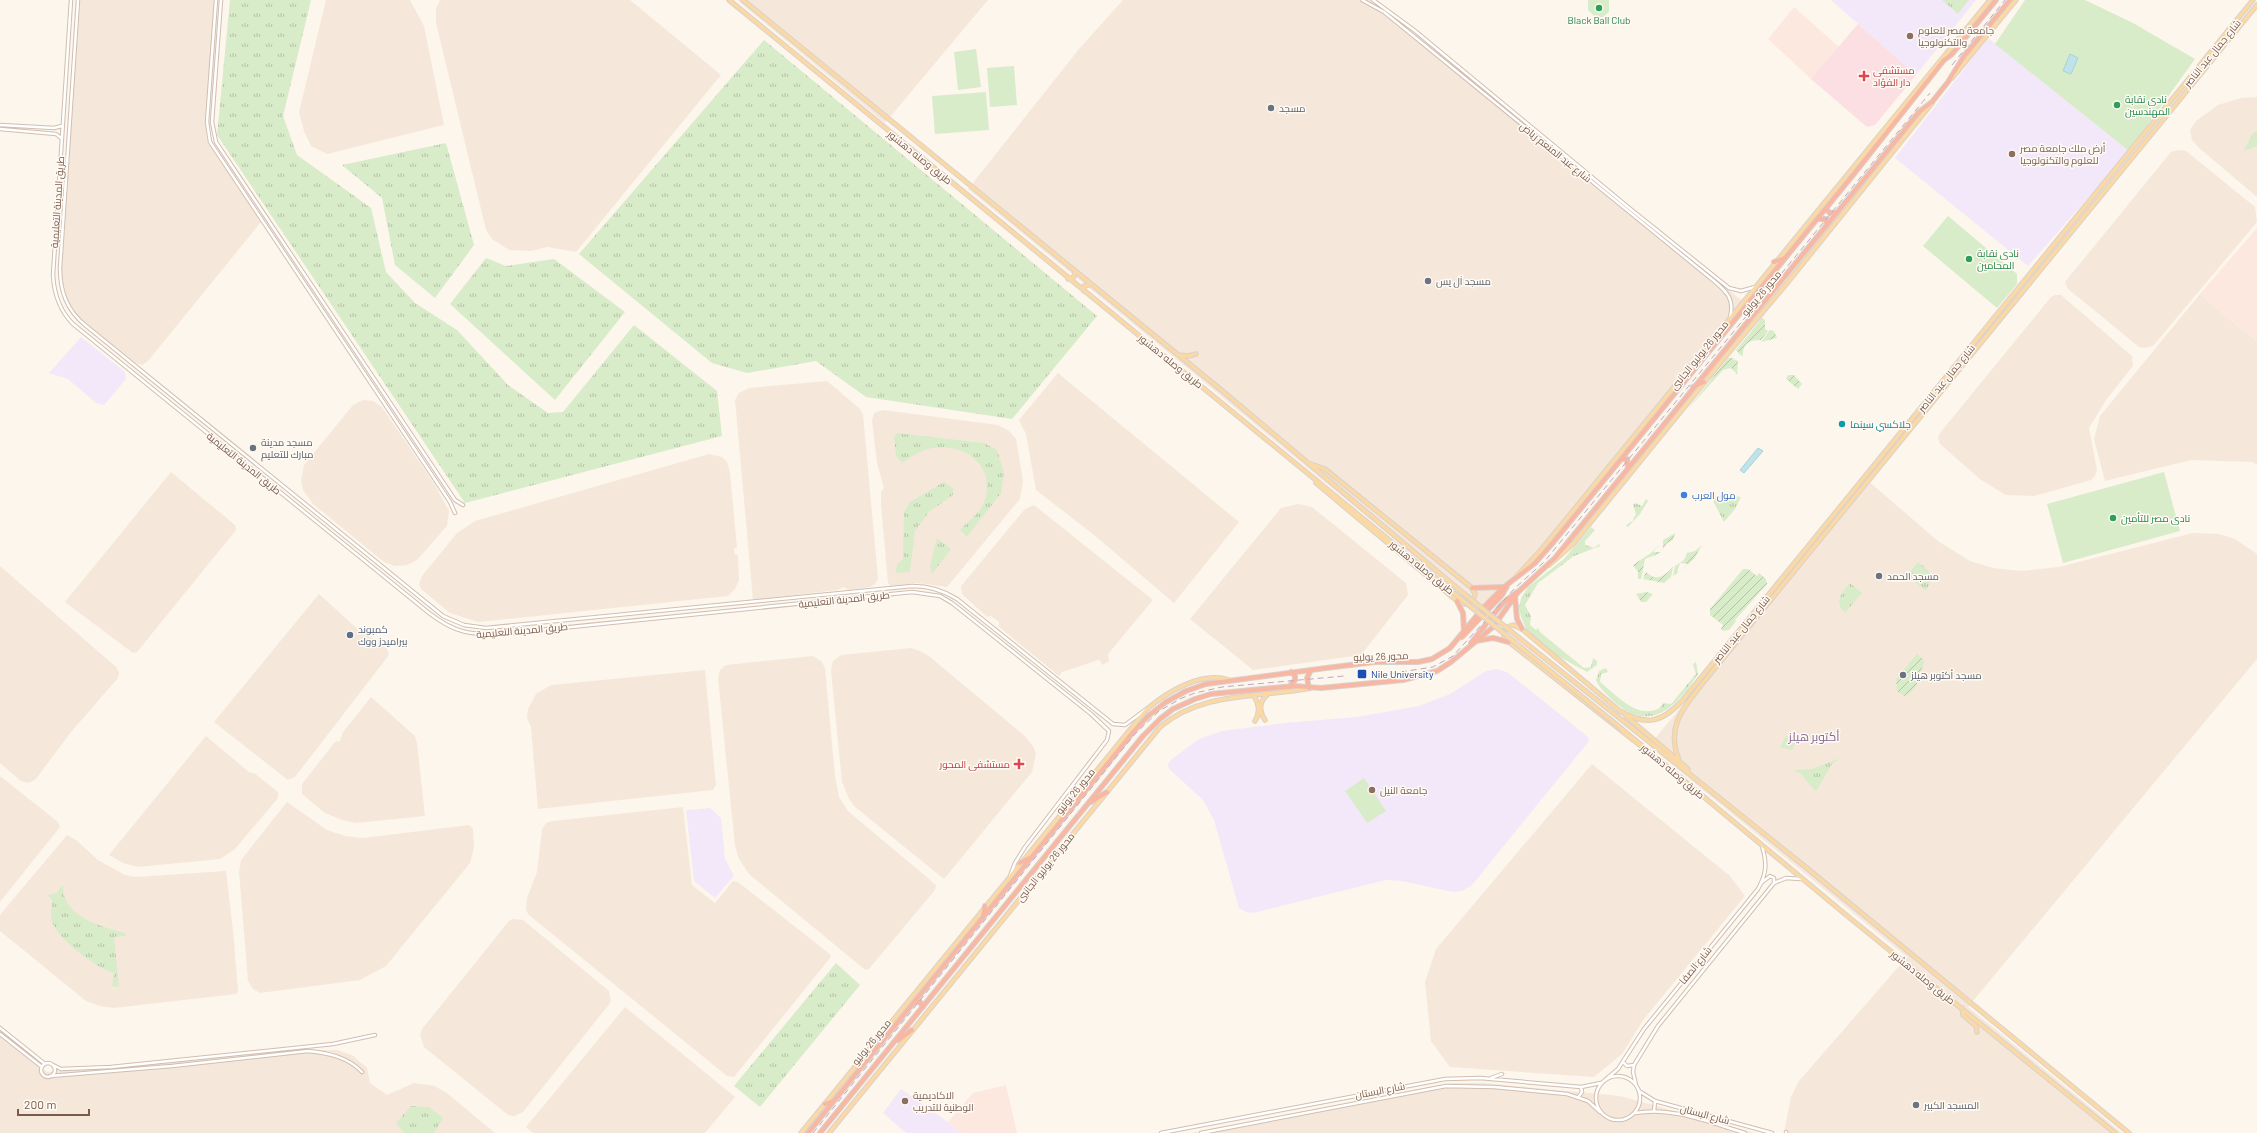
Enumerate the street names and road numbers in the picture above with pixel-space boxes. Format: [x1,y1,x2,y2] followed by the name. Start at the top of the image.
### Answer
[2180,17,2244,91] street label: شارع جمال عبد الناصر
[1517,119,1594,186] street label: شارع عبد المنعم رياض
[884,127,955,187] street label: طريق وصله دهشور
[48,156,67,248] street label: طريق المدينة التعليمية
[1739,268,1783,318] street label: محور 26 يوليو
[1667,318,1731,393] street label: محور 26 يوليو الجانبى
[1135,331,1206,391] street label: طريق وصله دهشور
[1914,342,1978,416] street label: شارع جمال عبد الناصر
[204,429,284,497] street label: طريق المدينة التعليمية
[1386,537,1457,597] street label: طريق وصله دهشور
[798,588,890,611] street label: طريق المدينة التعليمية
[1709,593,1773,667] street label: شارع جمال عبد الناصر
[476,620,568,641] street label: طريق المدينة التعليمية
[1353,649,1409,663] street label: محور 26 يوليو
[1637,740,1707,802] street label: طريق وصله دهشور
[1053,766,1097,816] street label: محور 26 يوليو
[1013,830,1077,905] street label: محور 26 يوليو الجانبى
[1676,944,1715,987] street label: شارع الصفا
[1887,947,1958,1007] street label: طريق وصله دهشور
[849,1017,893,1067] street label: محور 26 يوليو
[1354,1079,1406,1102] street label: شارع البستان
[1679,1102,1731,1127] street label: شارع البستان

